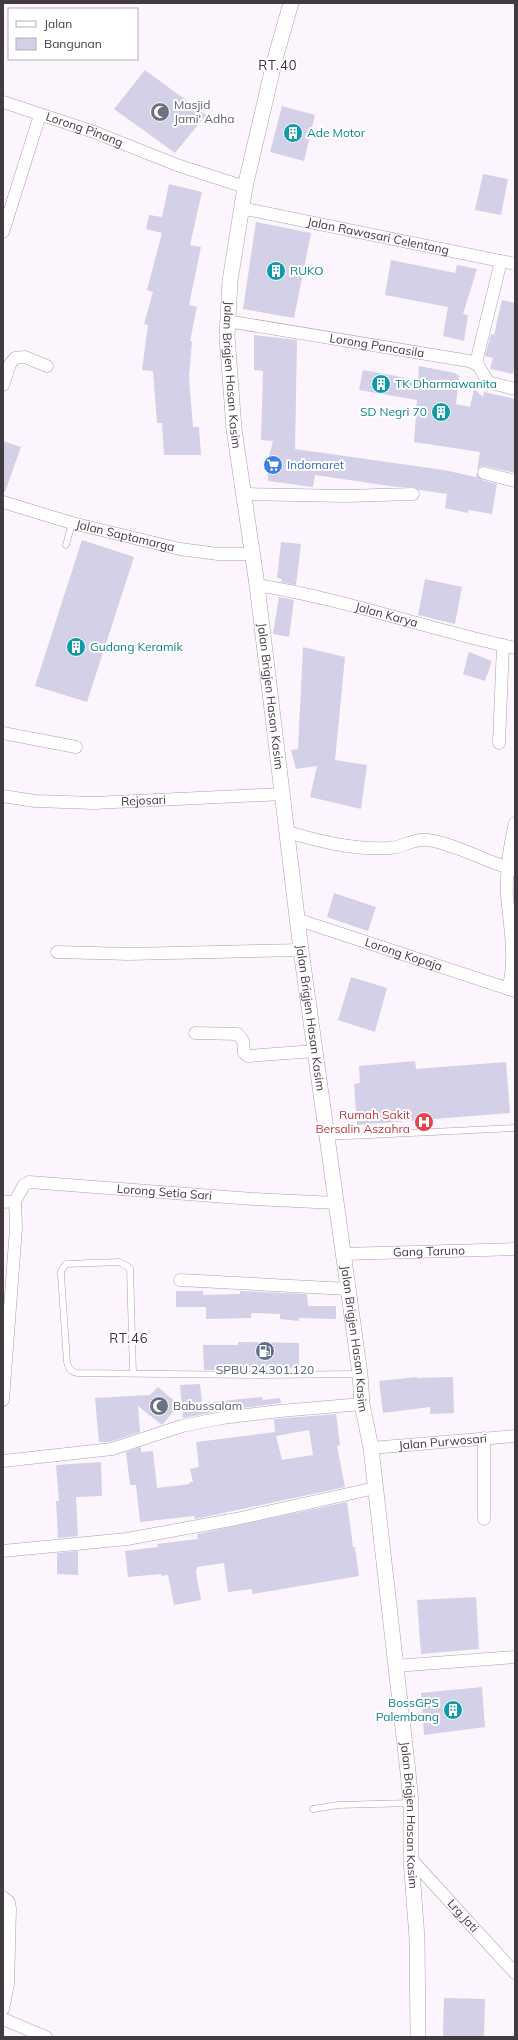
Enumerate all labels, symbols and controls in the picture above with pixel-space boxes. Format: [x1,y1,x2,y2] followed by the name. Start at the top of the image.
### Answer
[8,8,138,60] legend
[44,16,72,31] text: Jalan
[44,36,102,51] text: Bangunan
[258,57,298,73] district label: RT.40
[174,97,235,126] place label: Masjid Jami' Adha
[149,101,171,123] mosque icon: Masjid Jami' Adha
[44,109,126,150] street label: Lorong Pinang
[282,122,304,144] building icon: Ade Motor
[307,125,366,140] place label: Ade Motor
[306,214,450,257] street label: Jalan Rawasari Celentang
[265,260,287,282] building icon: RUKO
[290,263,324,278] place label: RUKO
[220,301,245,449] street label: Jalan Brigjen Hasan Kasim
[329,330,425,360] street label: Lorong Pancasila
[370,373,392,395] building icon: TK Dharmawanita
[395,376,497,391] place label: TK Dharmawanita
[430,401,452,423] building icon: SD Negri 70
[360,404,427,419] place label: SD Negri 70
[262,454,284,476] supermarket icon: Indomaret
[287,457,344,472] place label: Indomaret
[75,516,176,554] street label: Jalan Saptamarga
[354,599,420,630] street label: Jalan Karya
[255,622,287,770] street label: Jalan Brigjen Hasan Kasim
[65,636,87,658] building icon: Gudang Keramik
[90,639,183,654] place label: Gudang Keramik
[121,792,166,809] street label: Rejosari
[363,934,444,974] street label: Lorong Kopaja
[293,944,329,1092] street label: Jalan Brigjen Hasan Kasim
[315,1107,410,1136] place label: Rumah Sakit Bersalin Aszahra
[413,1111,435,1133] hospital icon: Rumah Sakit Bersalin Aszahra
[116,1181,213,1203] street label: Lorong Setia Sari
[393,1242,465,1260] street label: Gang Taruno
[338,1265,371,1413] street label: Jalan Brigjen Hasan Kasim
[109,1330,149,1346] district label: RT.46
[254,1340,276,1362] fuel station icon: SPBU 24.301.120
[216,1362,314,1377] place label: SPBU 24.301.120
[148,1395,170,1417] mosque icon: Babussalam
[173,1398,242,1413] place label: Babussalam
[398,1430,488,1453] street label: Jalan Purwosari
[376,1695,439,1724] place label: BossGPS Palembang
[442,1699,464,1721] building icon: BossGPS Palembang
[398,1741,421,1889] street label: Jalan Brigjen Hasan Kasim
[444,1896,482,1935] street label: Lrg.Jati

